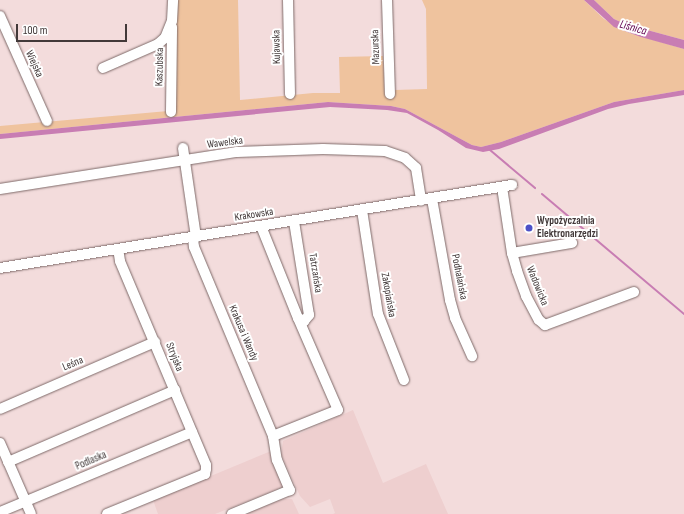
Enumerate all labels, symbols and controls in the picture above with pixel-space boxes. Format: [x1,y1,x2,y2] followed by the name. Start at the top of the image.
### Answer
[18,16,129,42] scale bar
[618,17,648,39] water label: Liśnica
[23,23,48,38] text: 100 m
[369,29,383,65] street label: Mazurska
[270,30,284,64] street label: Kujawska
[153,48,167,86] street label: Kaszubska
[22,49,46,79] street label: Wiejska
[206,134,244,152] street label: Wawelska
[234,205,274,225] street label: Krakowska
[537,215,598,241] place label: Wypożyczalnia Elektronarzędzi
[524,223,534,233] marker: Wypożyczalnia Elektronarzędzi
[305,252,325,294] street label: Tatrzańska
[448,253,470,301] street label: Podhalańska
[523,264,551,308] street label: Wadowicka
[378,272,398,318] street label: Zakopiańska
[225,303,261,363] street label: Krakusa i Wandy
[162,341,186,373] street label: Stryjska
[61,354,85,374] street label: Leśna
[73,449,109,473] street label: Podlaska

